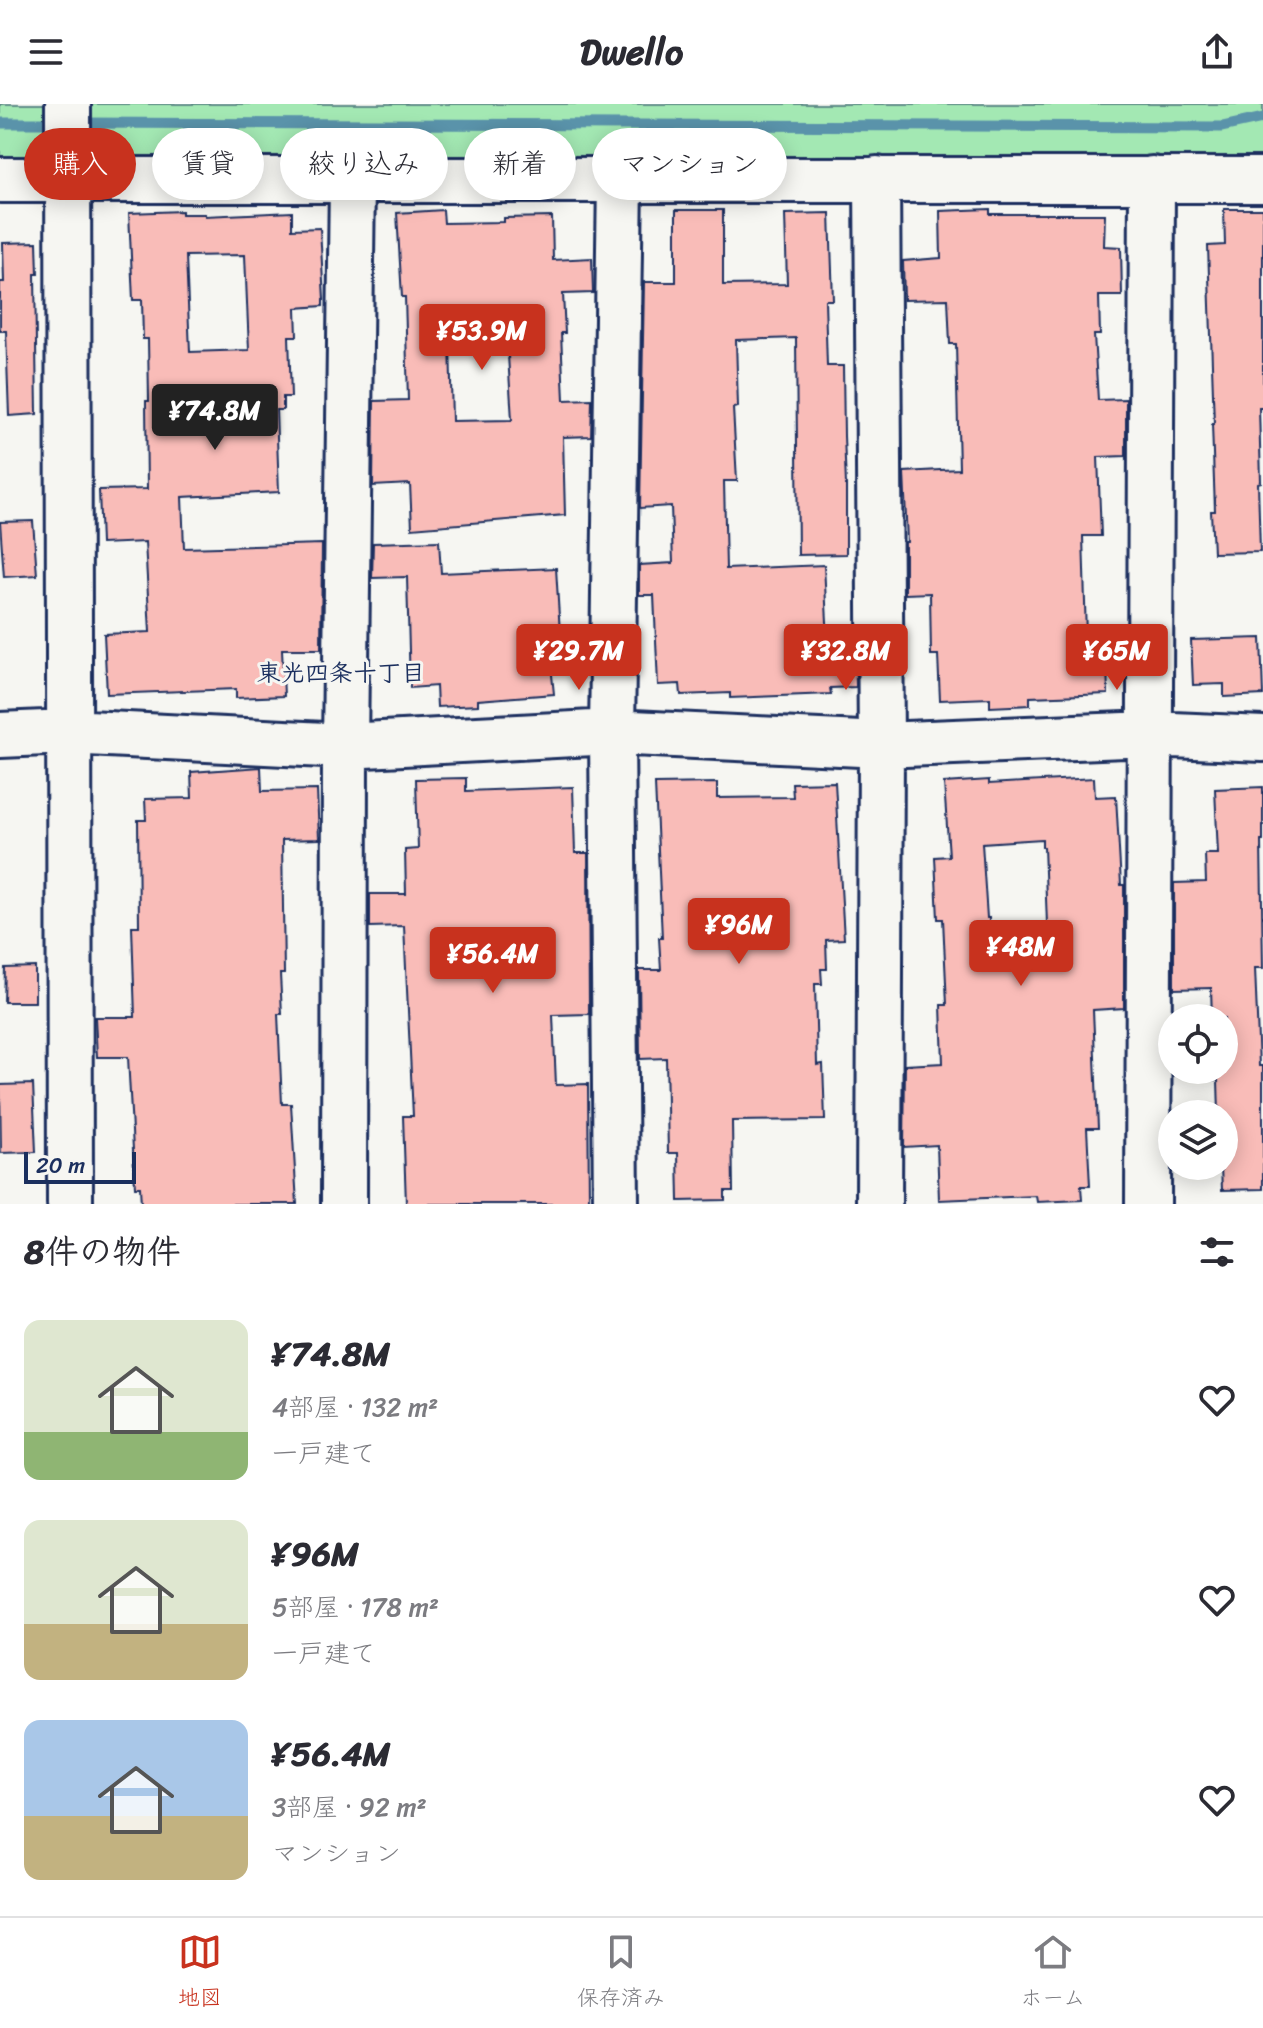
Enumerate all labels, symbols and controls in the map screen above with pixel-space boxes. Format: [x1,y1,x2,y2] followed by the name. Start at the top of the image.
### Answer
[580,20,683,84] text: Dwello
[24,30,68,74] icon: menu
[1195,30,1239,74] icon: share
[24,128,136,200] chip: 購入
[152,128,264,200] chip: 賃貸
[280,128,448,200] chip: 絞り込み
[464,128,576,200] chip: 新着
[592,128,787,200] chip: マンション
[417,304,547,372] pin: ¥53.9M
[437,307,527,353] text: ¥53.9M
[150,384,280,452] pin: ¥74.8M
[170,387,260,433] text: ¥74.8M
[514,624,644,692] pin: ¥29.7M
[781,624,911,692] pin: ¥32.8M
[1070,624,1164,692] pin: ¥65M
[534,627,624,673] text: ¥29.7M
[802,627,890,673] text: ¥32.8M
[1084,627,1150,673] text: ¥65M
[257,652,425,694] district label: 東光四条十丁目
[692,898,786,966] pin: ¥96M
[706,901,772,947] text: ¥96M
[974,920,1068,988] pin: ¥48M
[987,923,1055,969] text: ¥48M
[428,927,558,995] pin: ¥56.4M
[448,930,538,976] text: ¥56.4M
[1158,1004,1238,1180] map controls
[1158,1004,1238,1084] button: locate
[1158,1100,1238,1180] button: layers
[36,1146,85,1185] text: 20 m
[24,1148,136,1184] scale bar
[24,1222,181,1282] text: 8件の物件
[1195,1230,1239,1274] icon: filters
[272,1324,390,1384] text: ¥74.8M
[88,1352,184,1448] icon: home
[1195,1378,1239,1422] icon: heart
[272,1384,438,1430] text: 4部屋 · 132 m²
[272,1430,376,1476] text: 一戸建て
[272,1524,359,1584] text: ¥96M
[88,1552,184,1648] icon: home
[1195,1578,1239,1622] icon: heart
[272,1584,439,1630] text: 5部屋 · 178 m²
[272,1630,376,1676] text: 一戸建て
[272,1724,390,1784] text: ¥56.4M
[88,1752,184,1848] icon: home
[1195,1778,1239,1822] icon: heart
[272,1784,427,1830] text: 3部屋 · 92 m²
[272,1830,401,1876] text: マンション
[178,1930,222,2017] tab: 地図
[577,1930,665,2017] tab: 保存済み
[1020,1930,1085,2017] tab: ホーム

